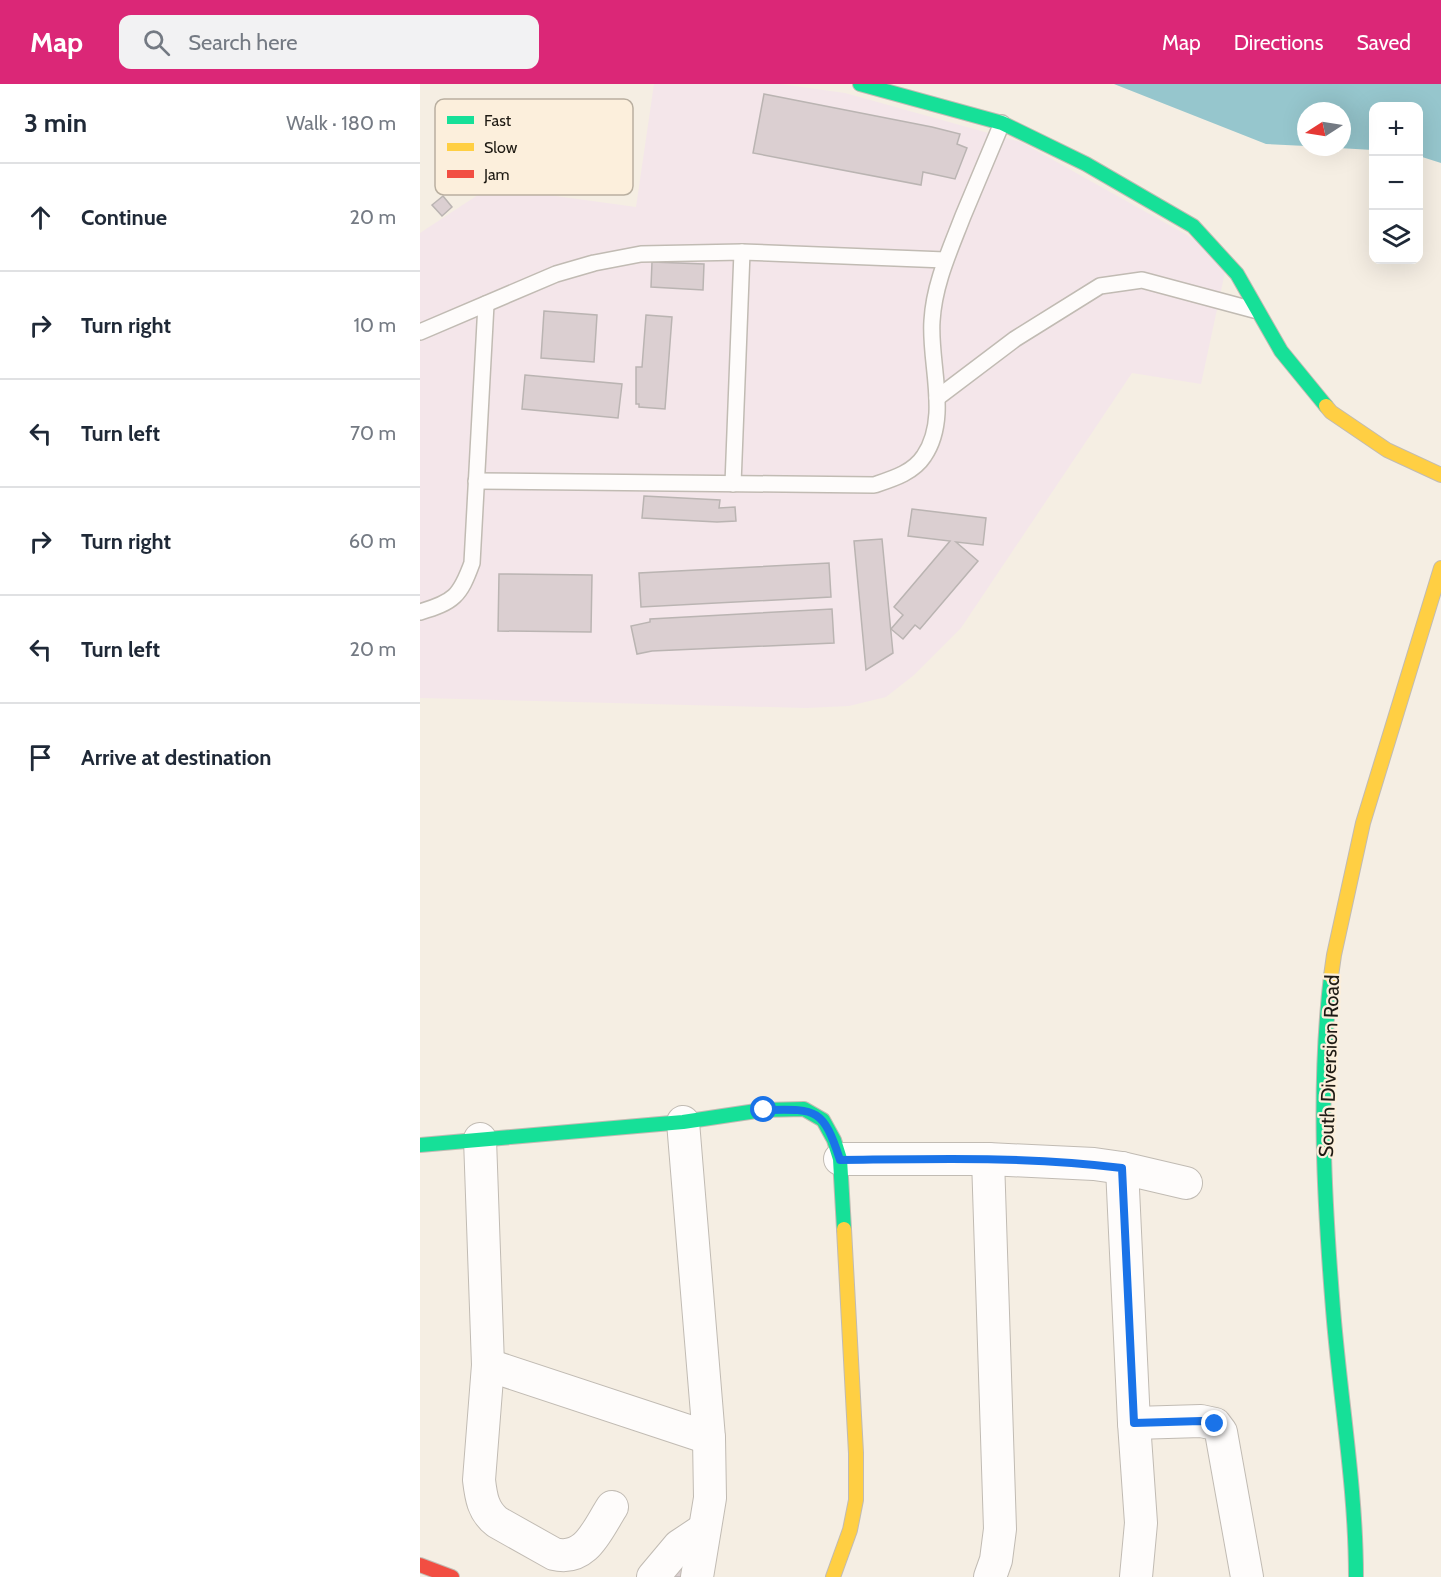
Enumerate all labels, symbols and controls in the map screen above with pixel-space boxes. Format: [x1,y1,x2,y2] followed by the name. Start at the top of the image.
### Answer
[119,15,539,69] search box
[30,25,83,59] text: Map
[140,26,173,59] icon: search
[188,29,297,56] text: Search here
[1162,30,1201,55] text: Map
[1234,30,1323,55] text: Directions
[1356,30,1411,55] text: Saved
[435,99,633,195] legend
[1297,102,1351,156] north arrow
[1369,102,1423,264] map controls
[1369,102,1423,156] button: +
[24,107,87,139] text: 3 min
[286,111,396,135] text: Walk · 180 m
[484,111,512,130] text: Fast
[484,138,518,157] text: Slow
[1369,156,1423,210] button: −
[483,165,510,184] text: Jam
[24,201,57,234] icon: ahead
[81,204,167,231] text: Continue
[350,205,396,229] text: 20 m
[1369,210,1423,264] button: layers
[24,309,57,342] icon: right
[81,312,171,339] text: Turn right
[353,313,396,337] text: 10 m
[24,417,57,450] icon: left
[81,420,160,447] text: Turn left
[350,421,396,445] text: 70 m
[24,525,57,558] icon: right
[81,528,171,555] text: Turn right
[349,529,396,553] text: 60 m
[24,633,57,666] icon: left
[81,636,160,663] text: Turn left
[350,637,396,661] text: 20 m
[24,741,57,774] icon: arrive
[81,744,271,771] text: Arrive at destination
[1314,974,1344,1158] street label: South Diversion Road
[750,1096,776,1122] route start
[1201,1410,1227,1436] route end

